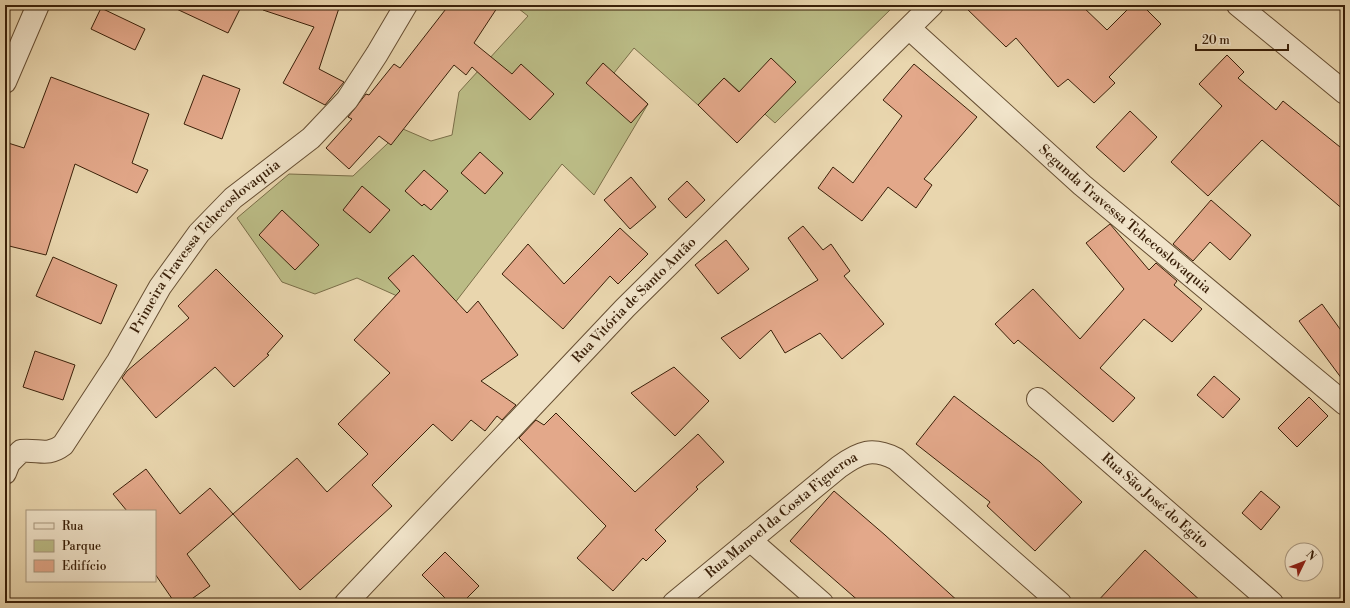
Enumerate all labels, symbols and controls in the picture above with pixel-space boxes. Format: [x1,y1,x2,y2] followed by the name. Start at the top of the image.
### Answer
[1196,26,1288,52] scale bar
[1202,33,1230,48] text: 20 m
[1035,141,1216,298] street label: Segunda Travessa Tchecoslovaquia
[126,155,285,337] street label: Primeira Travessa Tchecoslovaquia
[568,233,700,367] street label: Rua Vitória de Santo Antão
[702,448,862,582] street label: Rua Manoel da Costa Figueroa
[1098,449,1212,553] street label: Rua São José do Egito
[26,510,156,582] legend
[62,519,84,534] text: Rua
[62,539,101,554] text: Parque
[1284,542,1324,582] north arrow
[1302,548,1319,564] text: N
[62,559,107,574] text: Edifício

